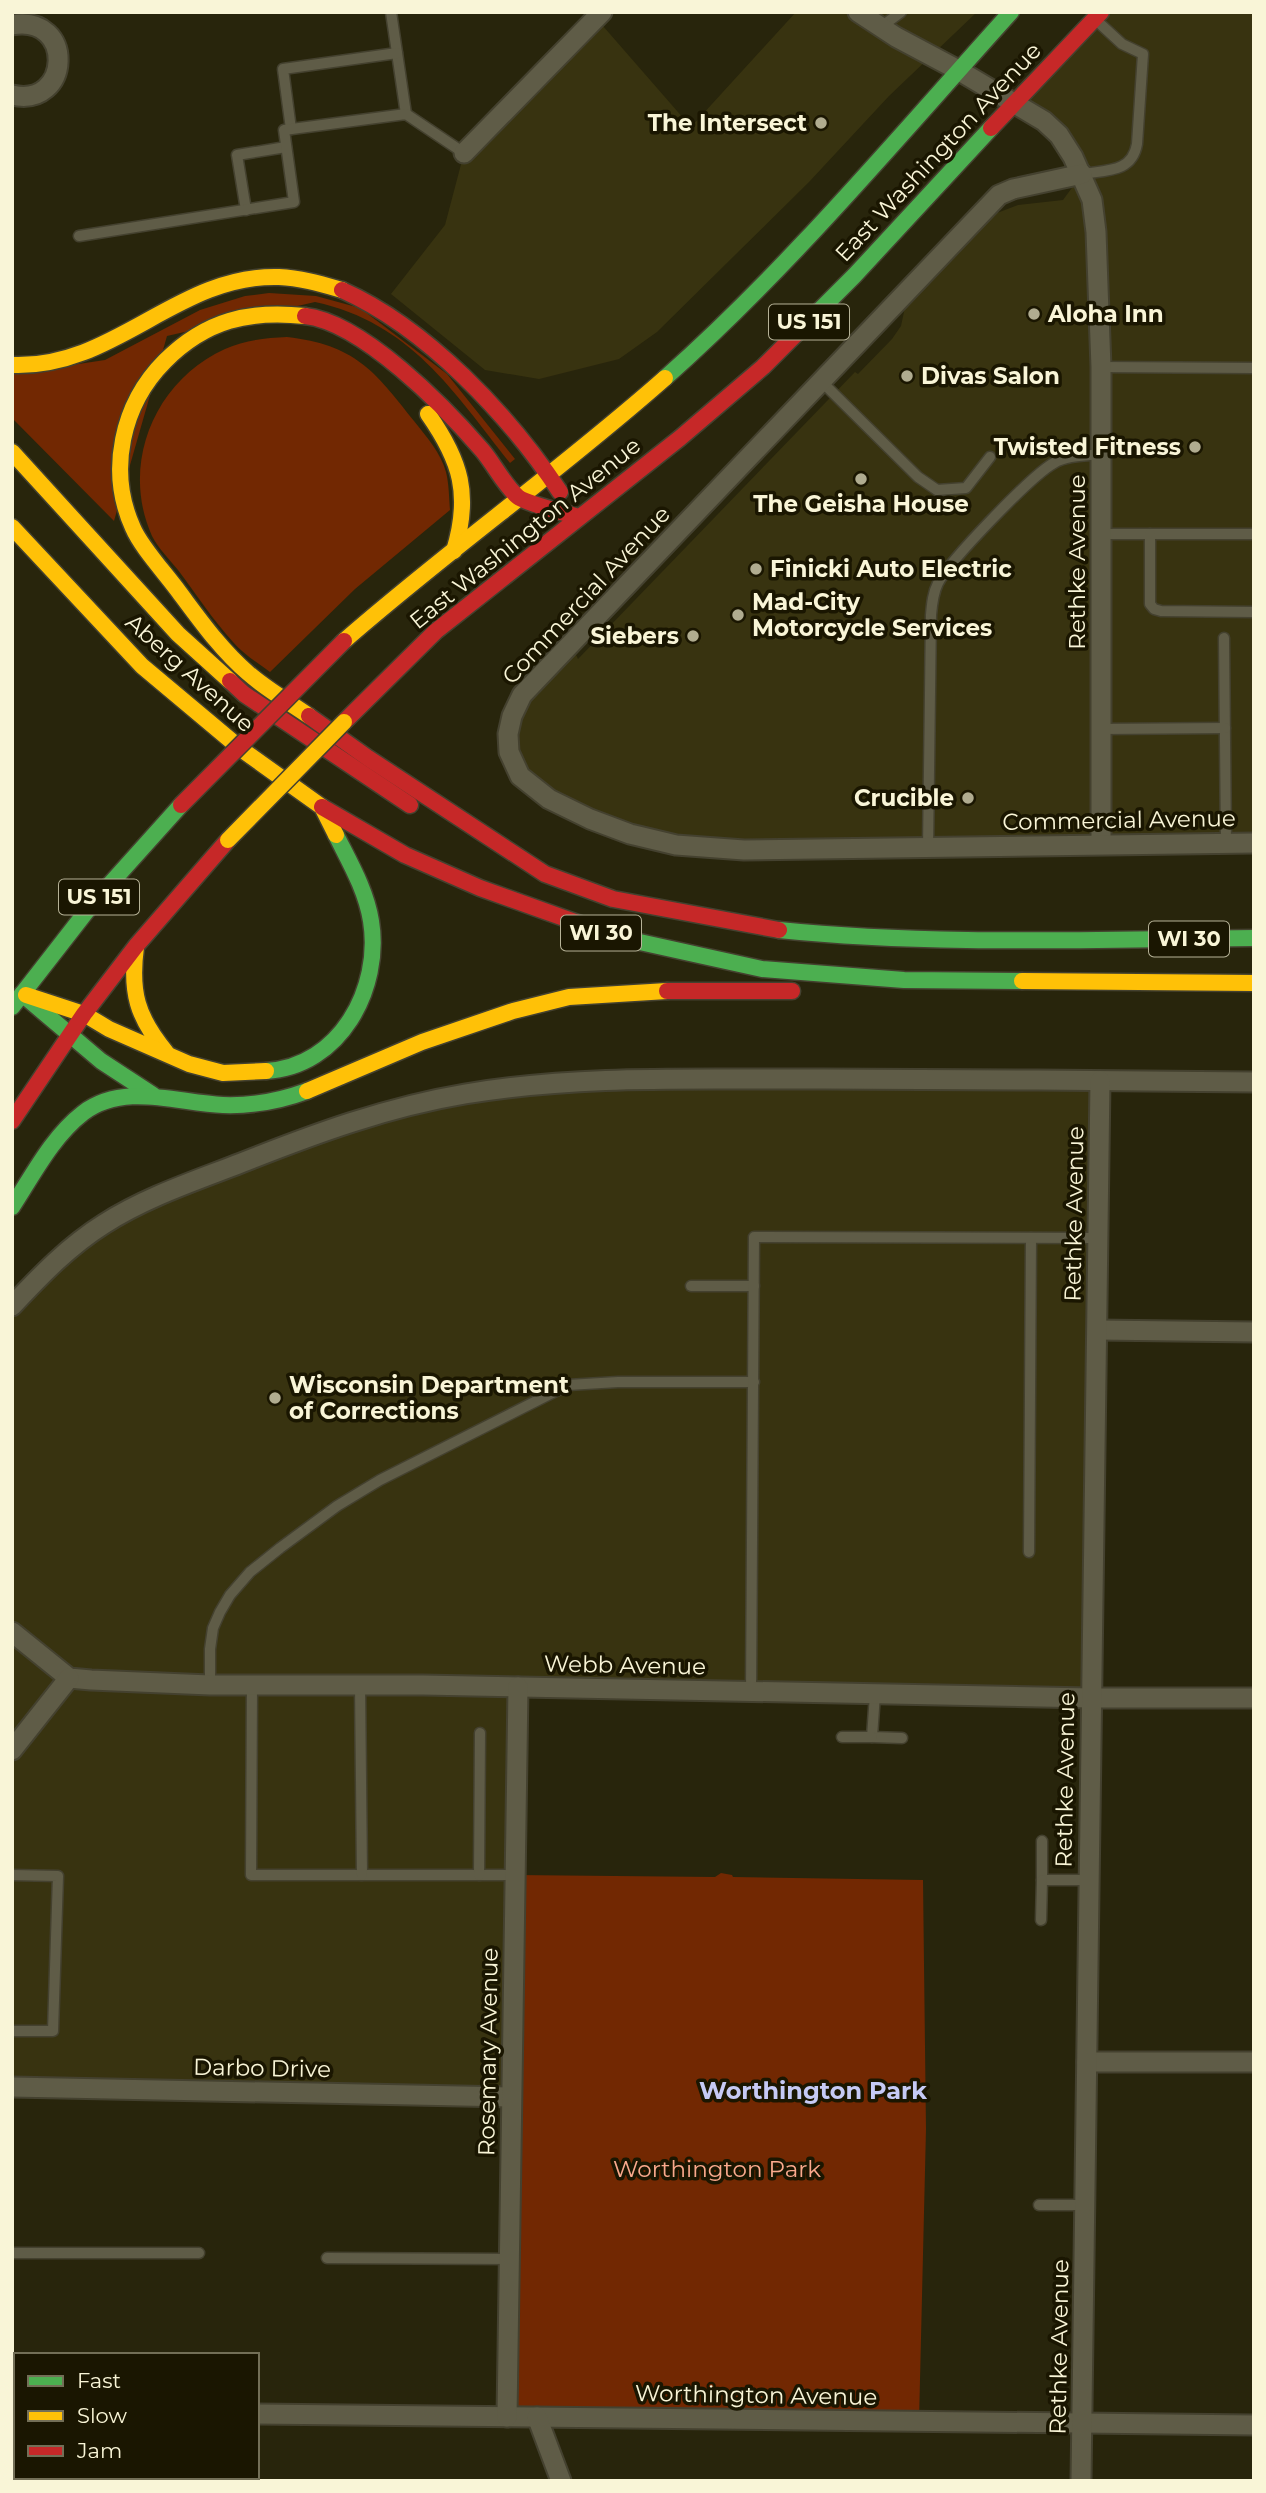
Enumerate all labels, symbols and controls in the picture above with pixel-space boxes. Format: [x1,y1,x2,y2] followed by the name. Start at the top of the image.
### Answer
[829,37,1047,267] street label: East Washington Avenue
[648,109,807,137] place label: The Intersect
[813,115,829,131] marker: The Intersect
[1047,300,1164,328] place label: Aloha Inn
[769,304,849,340] road number: US 151
[1026,306,1042,322] marker: Aloha Inn
[921,362,1060,390] place label: Divas Salon
[899,368,915,384] marker: Divas Salon
[404,431,646,635] street label: East Washington Avenue
[994,433,1181,461] place label: Twisted Fitness
[1187,439,1203,455] marker: Twisted Fitness
[853,471,869,487] marker: The Geisha House
[1063,474,1091,650] street label: Rethke Avenue
[753,490,969,518] place label: The Geisha House
[496,500,676,690] street label: Commercial Avenue
[770,555,1012,583] place label: Finicki Auto Electric
[748,561,764,577] marker: Finicki Auto Electric
[752,588,992,642] place label: Mad-City Motorcycle Services
[730,607,746,623] marker: Mad-City Motorcycle Services
[120,608,260,738] street label: Aberg Avenue
[590,622,679,650] place label: Siebers
[685,628,701,644] marker: Siebers
[854,784,954,812] place label: Crucible
[960,790,976,806] marker: Crucible
[1002,804,1236,836] street label: Commercial Avenue
[59,880,139,914] road number: US 151
[561,916,641,950] road number: WI 30
[1149,922,1229,956] road number: WI 30
[1058,1126,1090,1302] street label: Rethke Avenue
[289,1371,569,1425] place label: Wisconsin Department of Corrections
[267,1390,283,1406] marker: Wisconsin Department of Corrections
[544,1650,706,1680] street label: Webb Avenue
[1049,1692,1081,1868] street label: Rethke Avenue
[472,1948,504,2156] street label: Rosemary Avenue
[193,2053,331,2083] street label: Darbo Drive
[699,2076,927,2105] district label: Worthington Park
[613,2155,821,2183] park label: Worthington Park
[1043,2259,1075,2435] street label: Rethke Avenue
[14,2353,259,2479] legend
[77,2368,121,2393] text: Fast
[635,2379,877,2411] street label: Worthington Avenue
[77,2403,127,2428] text: Slow
[76,2438,122,2463] text: Jam

